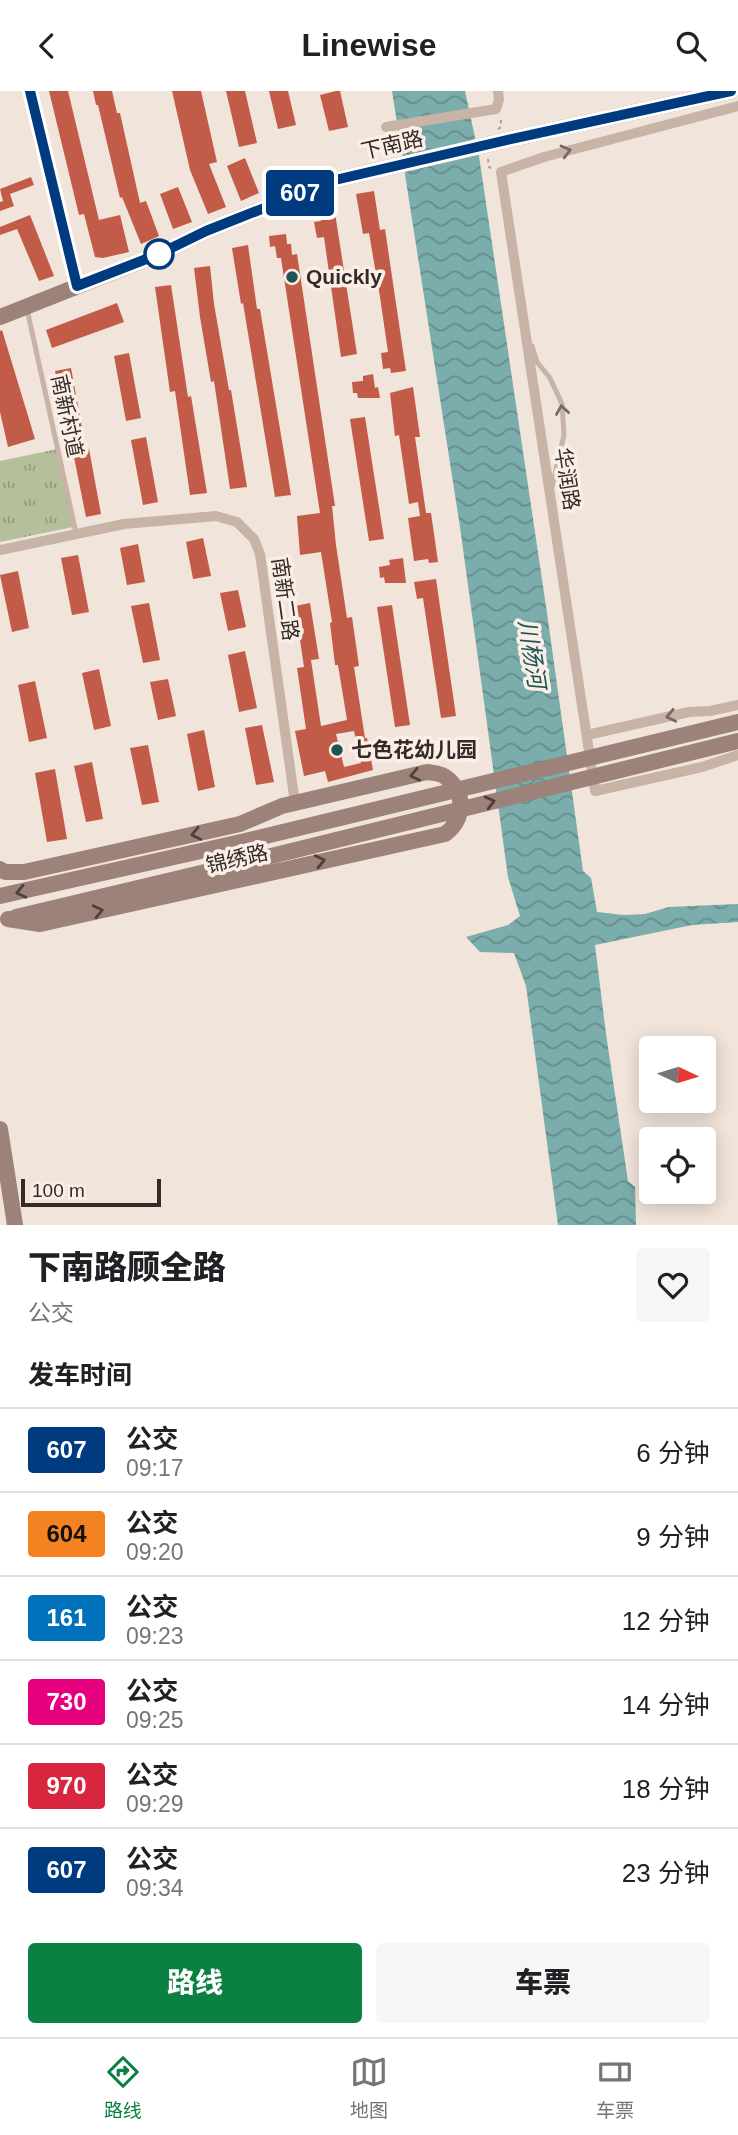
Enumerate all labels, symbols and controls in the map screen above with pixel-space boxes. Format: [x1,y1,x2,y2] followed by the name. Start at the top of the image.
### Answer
[28,27,66,65] icon: back
[301,27,437,63] text: Linewise
[672,27,710,65] icon: search
[359,126,425,163] street label: 下南路
[559,145,571,159] one-way arrow
[260,170,340,216] line badge: 607
[280,179,320,206] text: 607
[144,239,174,269] unlabelled marker
[306,265,382,288] place label: Quickly
[284,269,300,285] marker: Quickly
[48,372,87,459] street label: 南新村道
[555,404,570,416] one-way arrow
[551,446,584,512] street label: 华润路
[268,556,303,642] street label: 南新二路
[514,618,551,694] water label: 川杨河
[665,708,677,723] one-way arrow
[351,738,477,761] place label: 七色花幼儿园
[329,742,345,758] marker: 七色花幼儿园
[409,766,421,781] one-way arrow
[484,796,496,810] one-way arrow
[190,825,202,840] one-way arrow
[204,840,270,877] street label: 锦绣路
[314,855,326,870] one-way arrow
[15,883,27,898] one-way arrow
[92,905,104,919] one-way arrow
[639,1036,716,1113] north arrow
[639,1036,716,1204] map controls
[639,1127,716,1204] button: locate
[21,1176,161,1208] scale bar
[32,1180,85,1201] text: 100 m
[636,1248,710,1322] button: heart
[28,1249,226,1286] text: 下南路顾全路
[28,1300,74,1326] text: 公交
[28,1360,132,1390] text: 发车时间
[126,1424,178,1454] text: 公交
[46,1436,87,1463] text: 607
[636,1438,710,1468] text: 6 分钟
[126,1455,184,1481] text: 09:17
[126,1508,178,1538] text: 公交
[46,1520,87,1547] text: 604
[636,1522,710,1552] text: 9 分钟
[126,1539,184,1565] text: 09:20
[126,1592,178,1622] text: 公交
[46,1604,87,1631] text: 161
[622,1606,710,1636] text: 12 分钟
[126,1623,184,1649] text: 09:23
[126,1676,178,1706] text: 公交
[46,1688,87,1715] text: 730
[622,1690,710,1720] text: 14 分钟
[126,1707,184,1733] text: 09:25
[126,1760,178,1790] text: 公交
[46,1772,87,1799] text: 970
[622,1774,710,1804] text: 18 分钟
[126,1791,184,1817] text: 09:29
[126,1844,178,1874] text: 公交
[46,1856,87,1883] text: 607
[622,1858,710,1888] text: 23 分钟
[126,1875,184,1901] text: 09:34
[28,1943,362,2023] button: 路线
[376,1943,710,2023] button: 车票
[104,2053,142,2122] tab: 路线
[350,2053,388,2122] tab: 地图
[596,2053,634,2122] tab: 车票

